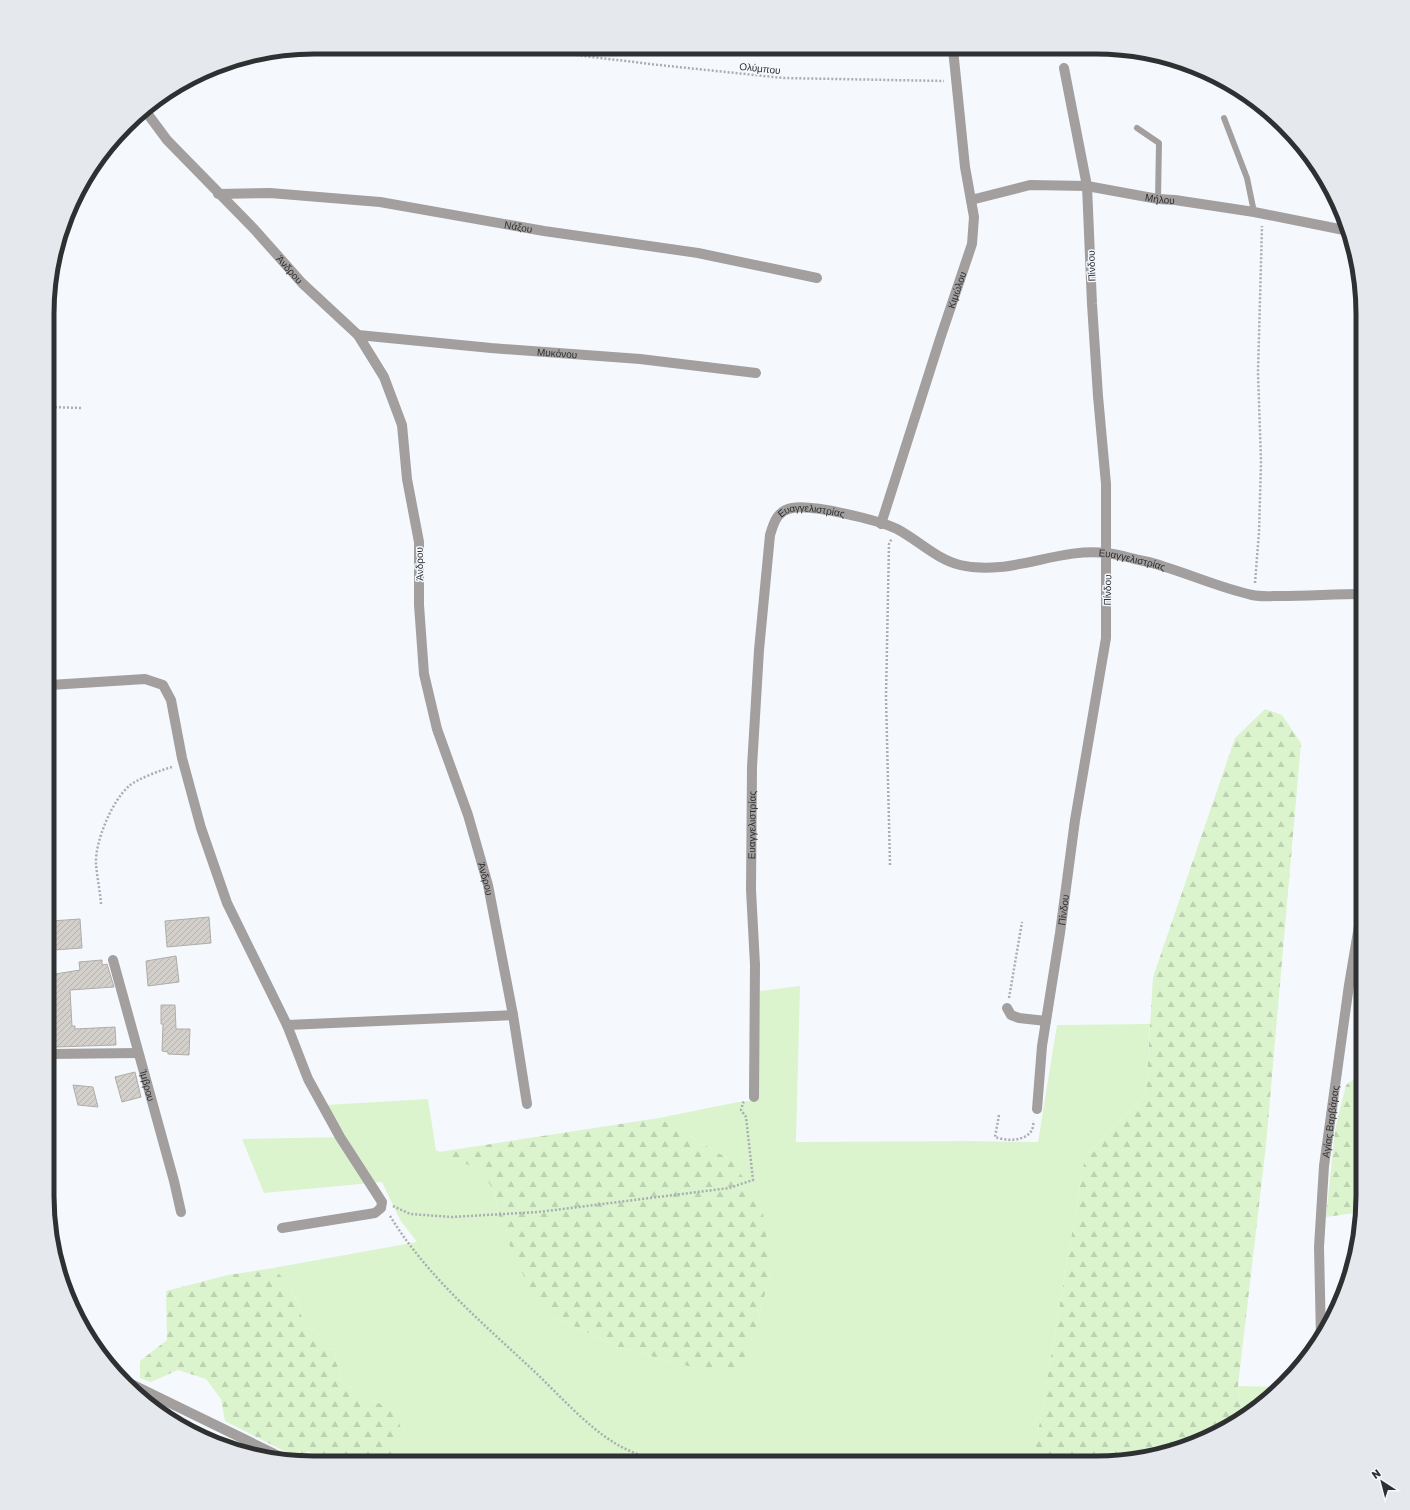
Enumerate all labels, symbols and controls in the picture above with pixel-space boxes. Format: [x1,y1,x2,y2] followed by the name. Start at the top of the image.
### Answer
[739,61,781,77] street label: Ολύμπου
[1144,192,1175,207] street label: Μήλου
[503,219,533,236] street label: Νάξου
[1085,250,1099,282] street label: Πίνδου
[273,253,305,287] street label: Άνδρου
[946,270,969,310] street label: Κιμώλου
[537,346,578,361] street label: Μυκόνου
[776,502,846,520] street label: Ευαγγελιστρίας
[414,547,426,581] street label: Άνδρου
[1098,547,1167,574] street label: Ευαγγελιστρίας
[1102,574,1114,606] street label: Πίνδου
[746,791,759,859] street label: Ευαγγελιστρίας
[475,861,495,896] street label: Άνδρου
[1056,894,1072,926] street label: Πίνδου
[136,1068,157,1103] street label: Ίμβρου
[1320,1085,1342,1159] street label: Αγίας Βαρβάρας
[1362,1462,1402,1502] north arrow
[1369,1467,1384,1482] text: N

